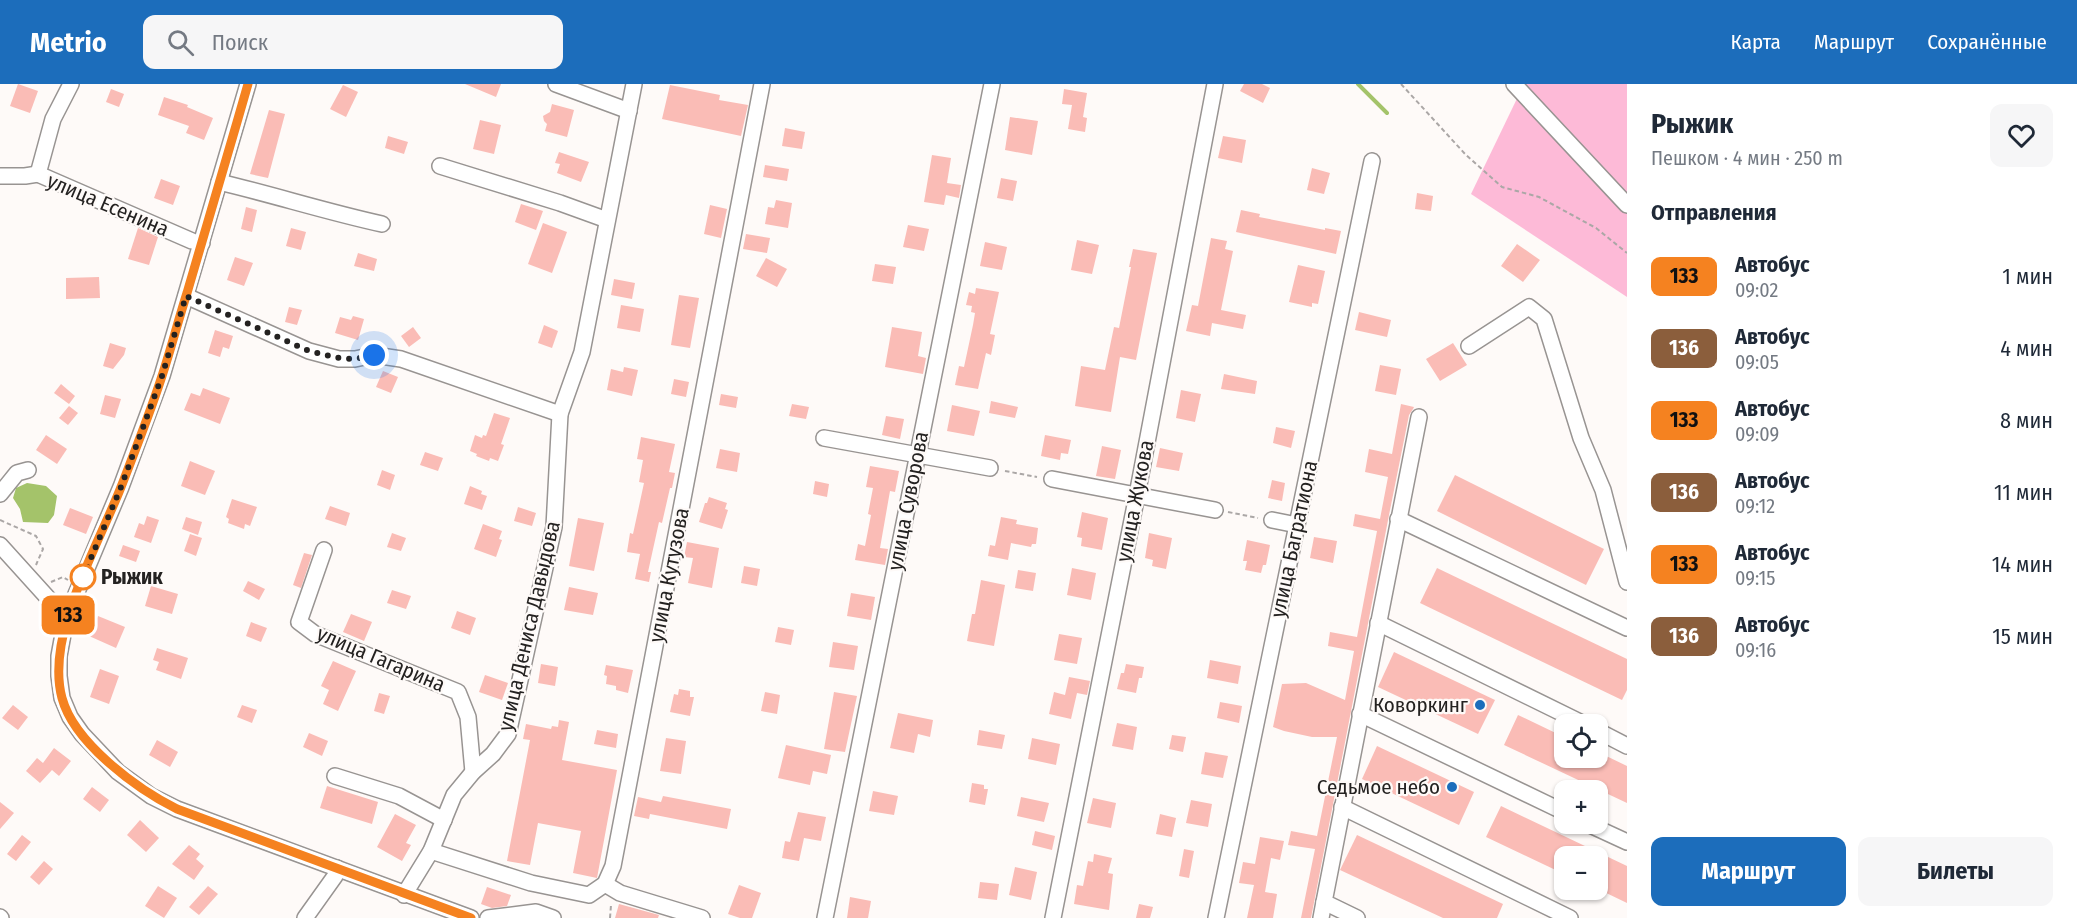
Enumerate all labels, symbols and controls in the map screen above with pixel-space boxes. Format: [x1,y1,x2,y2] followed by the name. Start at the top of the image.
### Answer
[143,15,563,69] search box
[30,26,107,59] text: Metrio
[164,26,197,59] icon: search
[212,29,268,56] text: Поиск
[1731,29,1781,55] text: Карта
[1814,29,1894,55] text: Маршрут
[1927,29,2047,55] text: Сохранённые
[1990,104,2053,167] button: heart
[1651,107,1733,140] text: Рыжик
[1651,146,1843,170] text: Пешком · 4 мин · 250 m
[43,168,173,242] street label: улица Есенина
[1651,199,1777,226] text: Отправления
[1735,251,1810,278] text: Автобус
[1670,263,1698,289] text: 133
[2002,263,2053,290] text: 1 мин
[1735,278,1778,302] text: 09:02
[1735,323,1810,350] text: Автобус
[1669,335,1699,361] text: 136
[2000,335,2053,362] text: 4 мин
[359,340,389,370] your location
[1735,350,1779,374] text: 09:05
[1735,395,1810,422] text: Автобус
[1670,407,1698,433] text: 133
[2000,407,2053,434] text: 8 мин
[1735,422,1779,446] text: 09:09
[882,429,934,573] street label: улица Суворова
[1110,438,1160,564] street label: улица Жукова
[1265,458,1323,620] street label: улица Багратиона
[1735,467,1810,494] text: Автобус
[1669,479,1699,505] text: 136
[1994,479,2053,506] text: 11 мин
[1735,494,1775,518] text: 09:12
[643,505,695,645] street label: улица Кутузова
[492,518,566,734] street label: улица Дениса Давыдова
[1735,539,1810,566] text: Автобус
[1670,551,1698,577] text: 133
[1992,551,2053,578] text: 14 мин
[70,564,96,590] marker: Рыжик
[101,564,163,590] place label: Рыжик
[1735,566,1775,590] text: 09:15
[34,596,103,634] line badge: 133
[54,602,82,628] text: 133
[1735,611,1810,638] text: Автобус
[313,620,449,698] street label: улица Гагарина
[1669,623,1699,649] text: 136
[1992,623,2053,650] text: 15 мин
[1735,638,1776,662] text: 09:16
[1373,692,1469,718] place label: Коворкинг
[1473,698,1487,712] marker: Коворкинг
[1554,714,1608,900] map controls
[1554,714,1608,768] button: locate
[1317,774,1440,800] place label: Седьмое небо
[1445,780,1459,794] marker: Седьмое небо
[1554,780,1608,834] button: +
[1651,837,1846,906] button: Маршрут
[1858,837,2053,906] button: Билеты
[1554,846,1608,900] button: −

